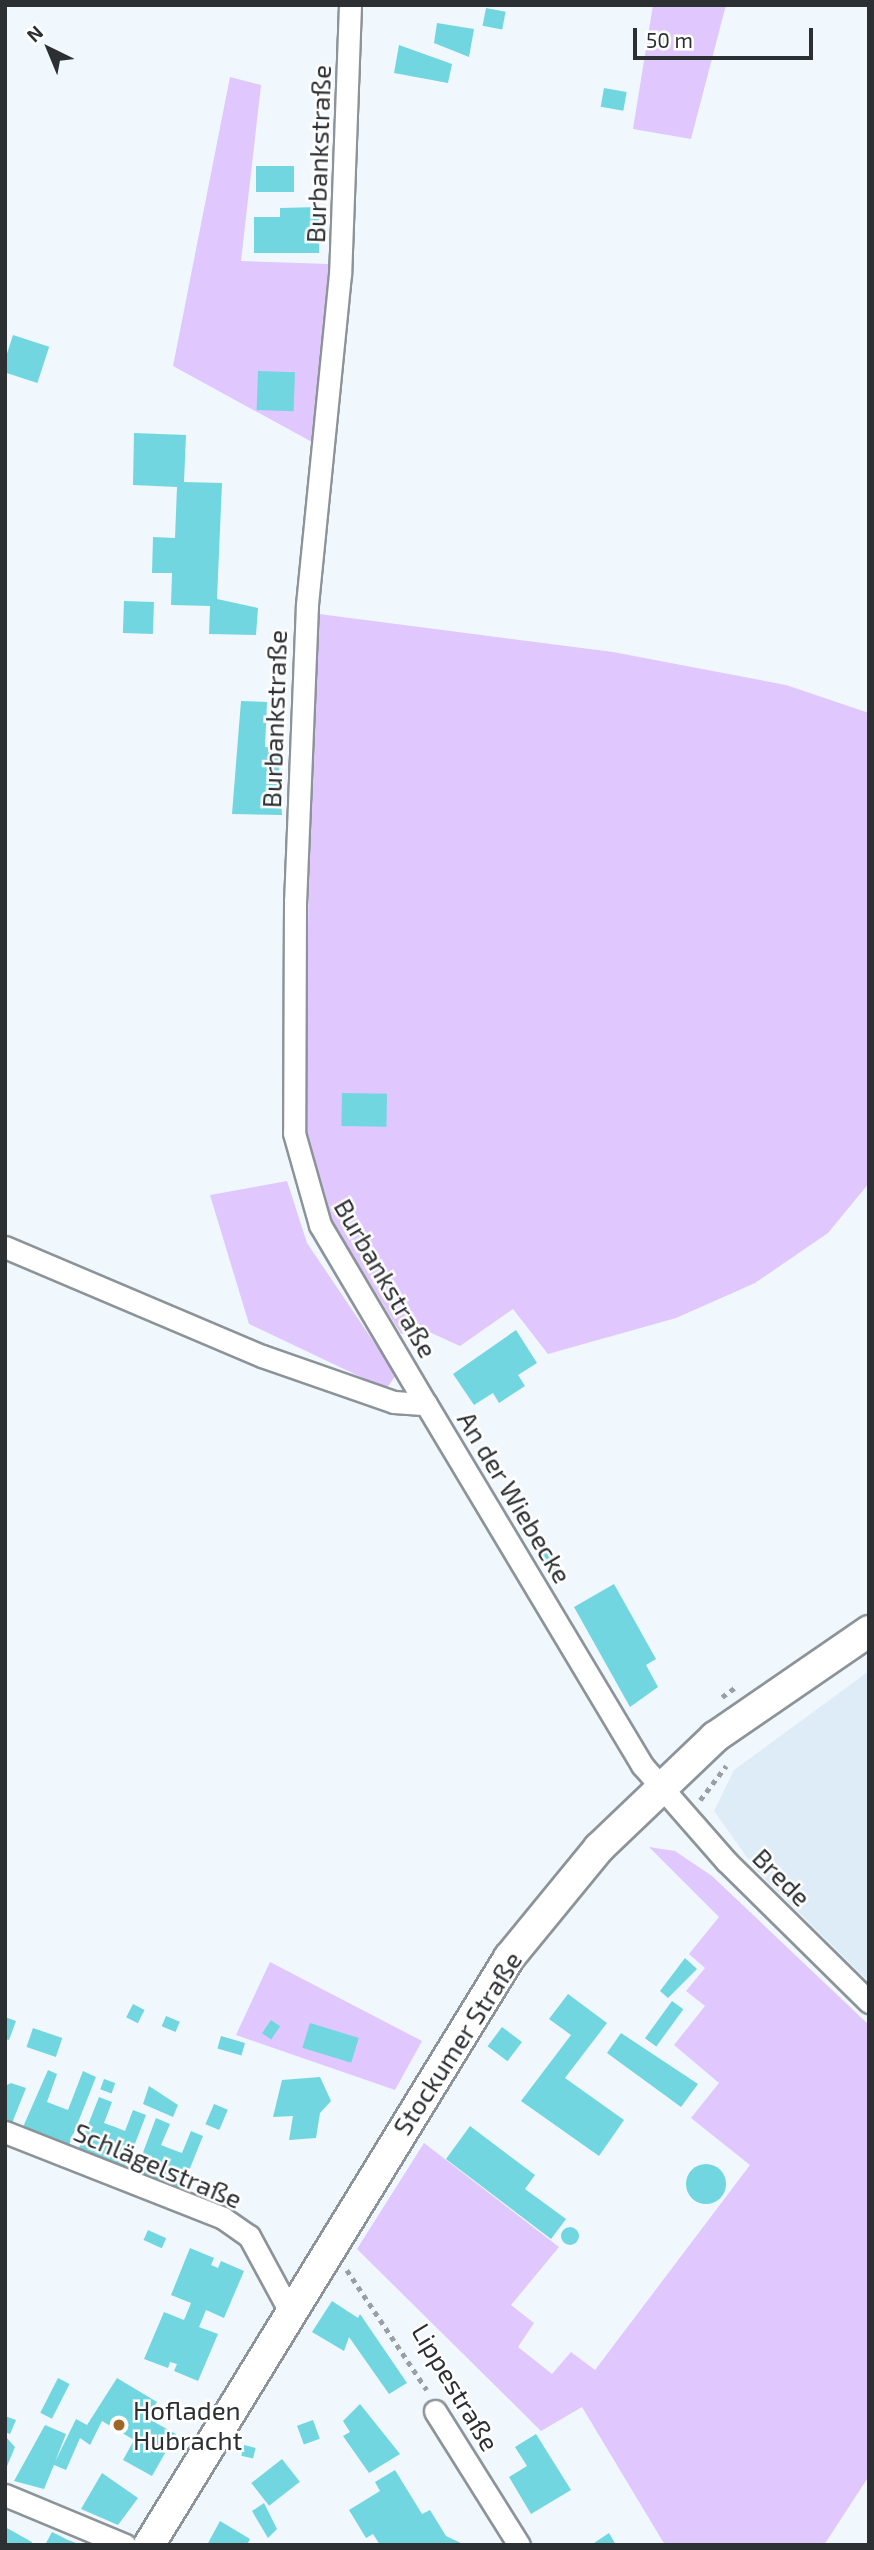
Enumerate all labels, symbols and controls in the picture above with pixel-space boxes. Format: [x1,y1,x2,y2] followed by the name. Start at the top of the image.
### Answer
[14,14,84,84] north arrow
[636,14,816,58] scale bar
[21,20,47,46] text: N
[646,27,693,52] text: 50 m
[299,64,337,244] street label: Burbankstraße
[255,629,293,809] street label: Burbankstraße
[328,1193,444,1363] street label: Burbankstraße
[451,1405,579,1589] street label: An der Wiebecke
[747,1842,817,1912] street label: Brede
[386,1945,528,2141] street label: Stockumer Straße
[69,2116,247,2214] street label: Schlägelstraße
[406,2318,506,2456] street label: Lippestraße
[133,2394,242,2456] place label: Hofladen Hubracht
[111,2417,127,2433] marker: Hofladen Hubracht

